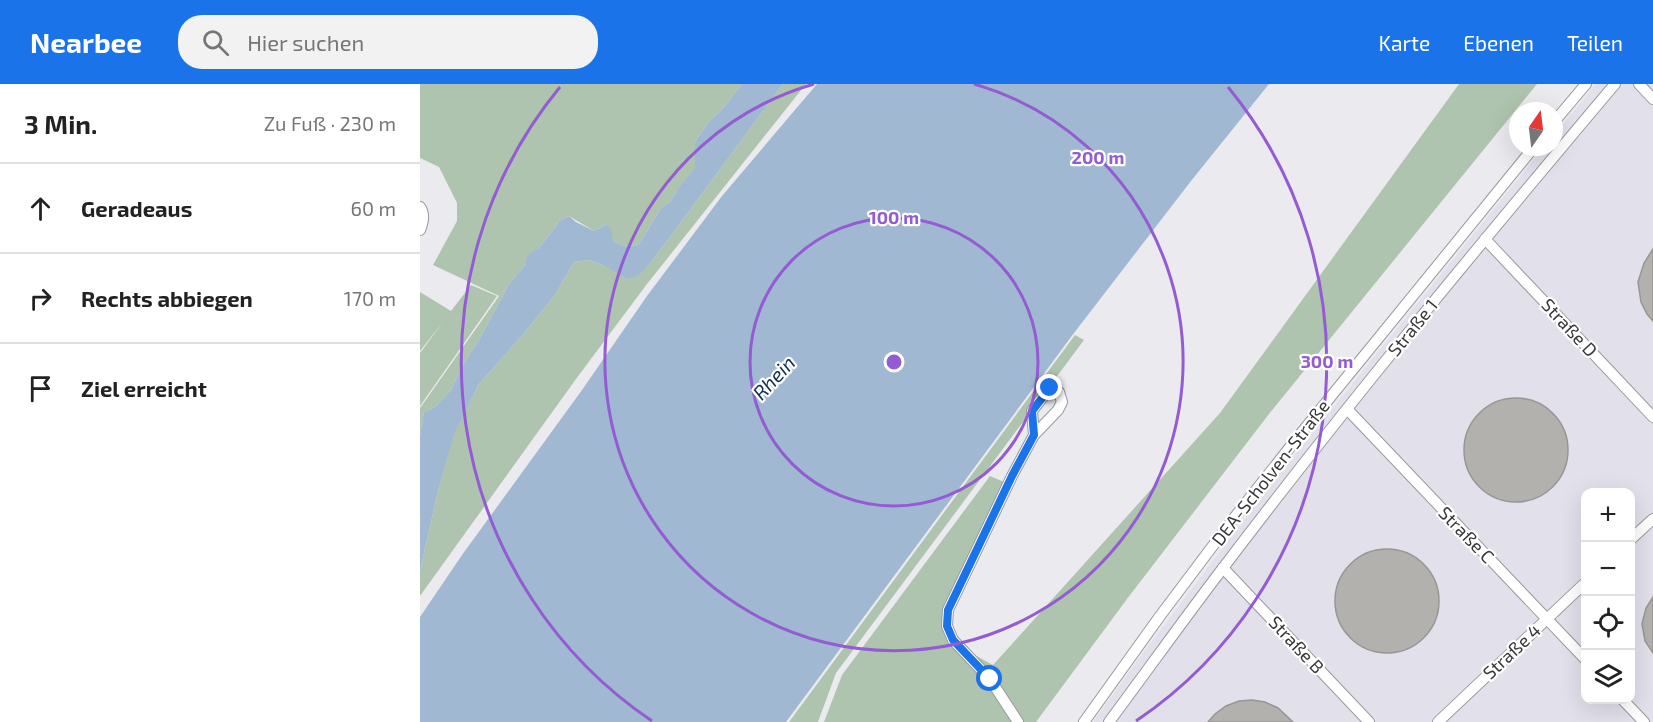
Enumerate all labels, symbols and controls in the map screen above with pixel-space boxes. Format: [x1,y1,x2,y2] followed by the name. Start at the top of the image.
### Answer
[178,15,598,69] search box
[30,25,142,59] text: Nearbee
[199,26,232,59] icon: search
[247,29,364,55] text: Hier suchen
[1379,30,1430,55] text: Karte
[1463,30,1534,55] text: Ebenen
[1567,30,1623,55] text: Teilen
[1509,102,1563,156] north arrow
[24,108,97,139] text: 3 Min.
[264,111,396,135] text: Zu Fuß · 230 m
[1072,146,1124,168] text: 200 m
[24,192,57,225] icon: ahead
[81,195,192,221] text: Geradeaus
[351,196,396,220] text: 60 m
[869,206,919,228] text: 100 m
[24,282,57,315] icon: right
[81,285,253,311] text: Rechts abbiegen
[344,286,396,310] text: 170 m
[1383,294,1442,360] street label: Straße 1
[1537,294,1602,361] street label: Straße D
[747,350,799,404] water label: Rhein
[1301,350,1353,372] text: 300 m
[884,352,904,372] centre of rings
[24,372,57,405] icon: arrive
[1036,374,1062,400] route end
[81,375,207,401] text: Ziel erreicht
[1206,395,1334,550] street label: DEA-Scholven-Straße
[1581,488,1635,704] map controls
[1581,488,1635,542] button: +
[1434,501,1499,567] street label: Straße C
[1581,542,1635,596] button: −
[1581,596,1635,650] button: locate
[1264,611,1329,678] street label: Straße B
[1478,619,1545,683] street label: Straße 4
[1581,650,1635,704] button: layers
[976,665,1002,691] route start

